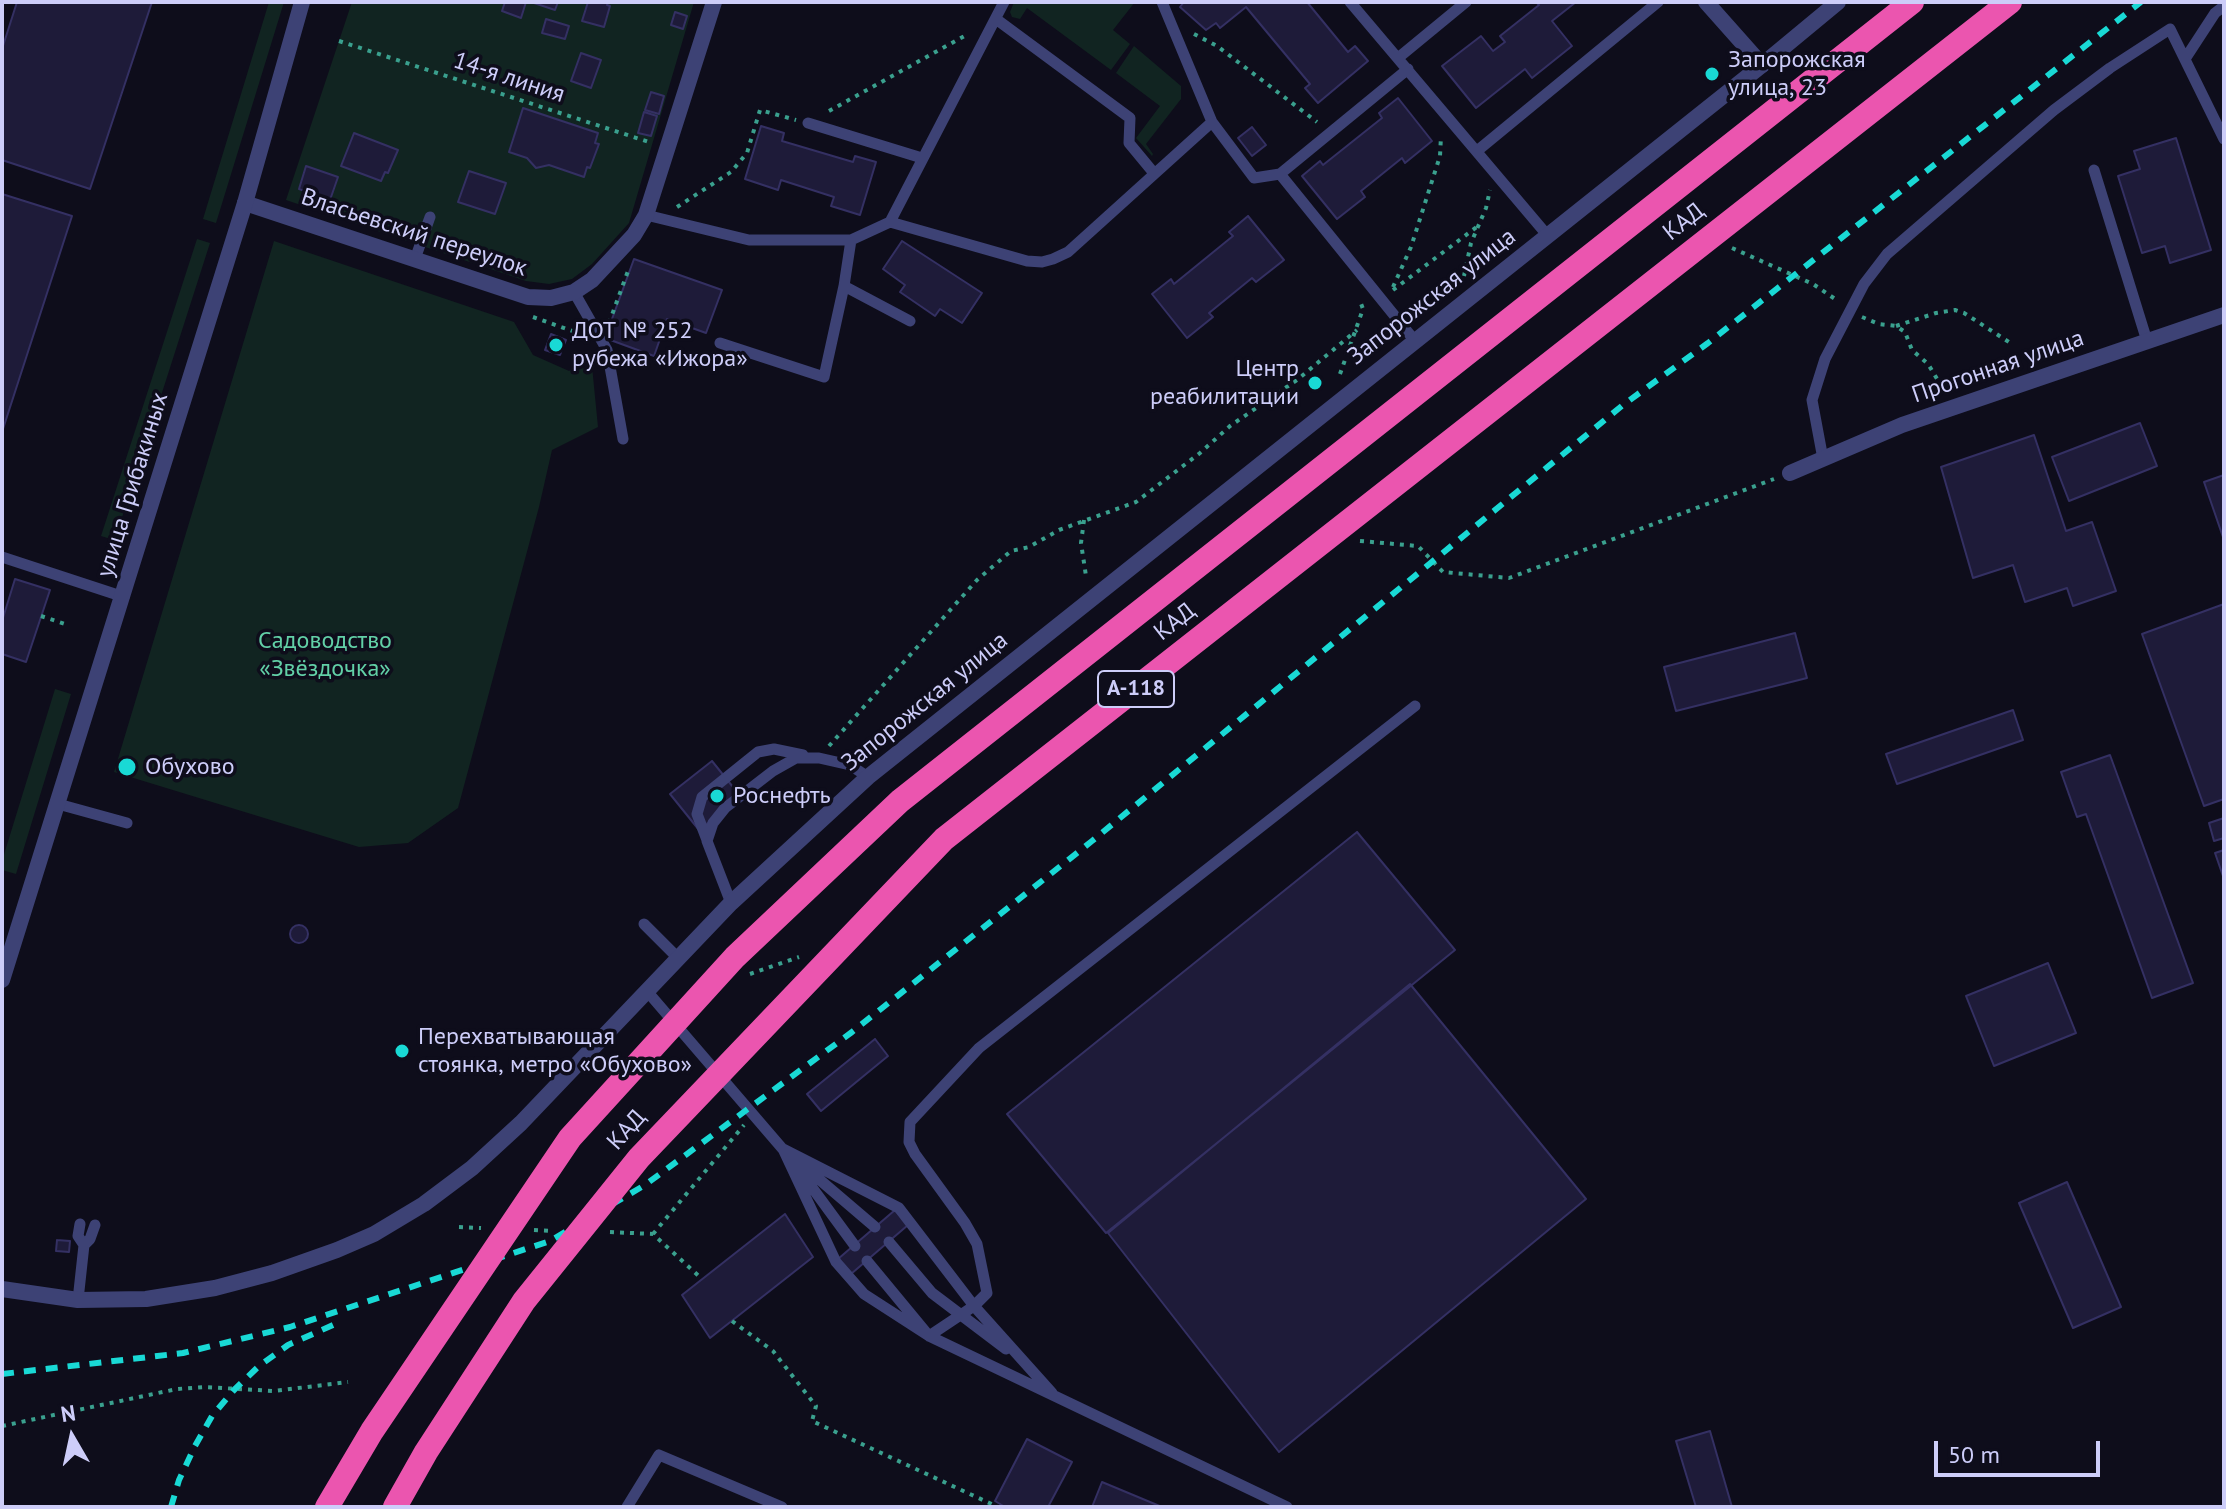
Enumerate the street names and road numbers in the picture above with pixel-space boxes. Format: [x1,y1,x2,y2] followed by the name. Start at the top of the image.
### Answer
[450,46,568,110] street label: 14-я линия
[297,183,531,283] street label: Власьевский переулок
[1658,197,1710,247] street label: КАД
[1342,223,1522,371] street label: Запорожская улица
[1908,324,2088,410] street label: Прогонная улица
[91,389,175,581] street label: улица Грибакиных
[1149,597,1201,647] street label: КАД
[836,626,1014,778] street label: Запорожская улица
[1098,671,1174,707] road number: А-118
[601,1104,653,1156] street label: КАД

